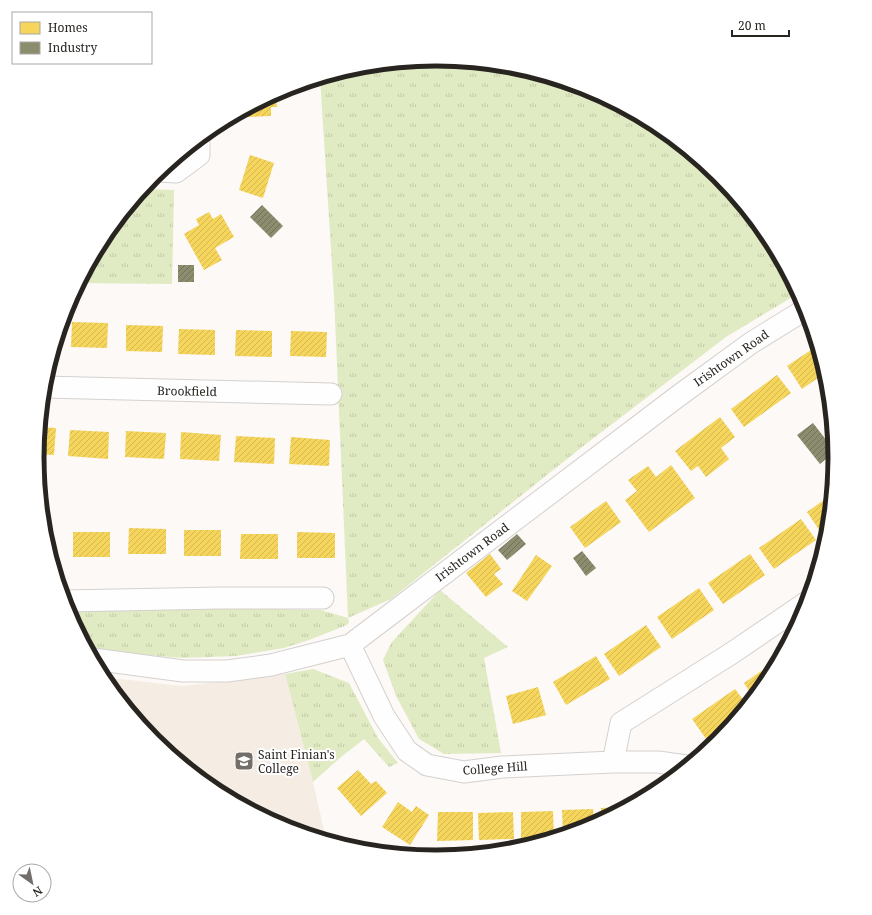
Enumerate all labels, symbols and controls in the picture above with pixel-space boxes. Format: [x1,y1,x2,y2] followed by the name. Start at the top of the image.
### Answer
[12,12,152,64] legend
[732,12,789,38] scale bar
[738,17,766,34] text: 20 m
[48,19,88,36] text: Homes
[48,39,97,56] text: Industry
[690,325,773,390] street label: Irishtown Road
[157,382,218,400] street label: Brookfield
[432,518,513,585] street label: Irishtown Road
[258,746,335,777] place label: Saint Finian's College
[233,750,255,772] school or university icon: Saint Finian's College
[462,757,528,779] street label: College Hill
[12,863,52,903] north arrow
[30,883,45,901] text: N

